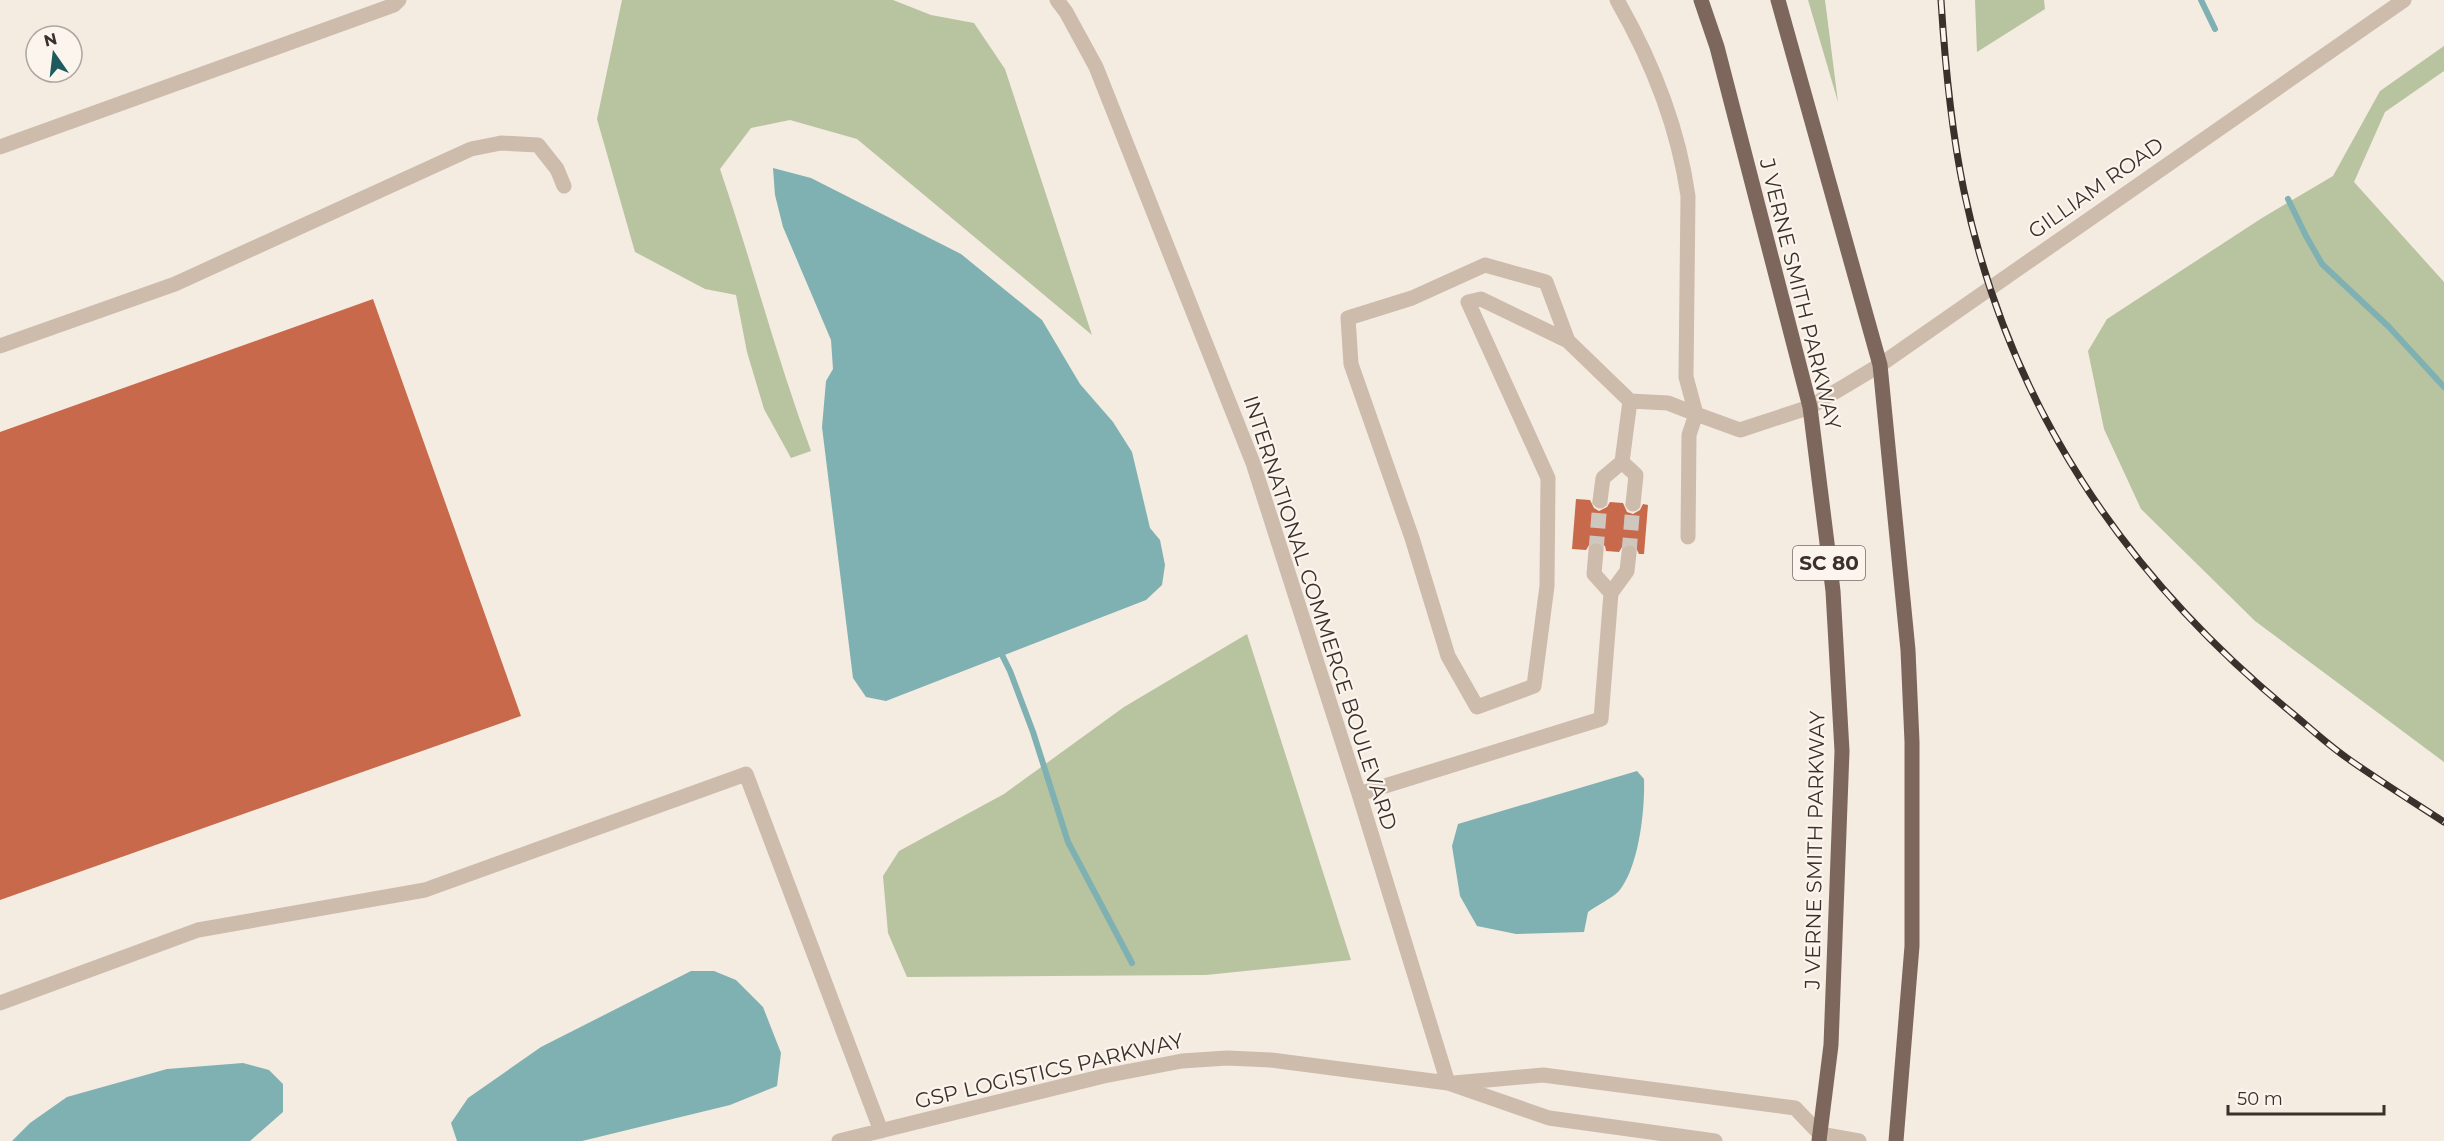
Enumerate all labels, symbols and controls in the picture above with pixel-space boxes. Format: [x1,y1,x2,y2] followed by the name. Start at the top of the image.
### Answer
[24,24,84,84] north arrow
[42,29,59,51] text: N
[2023,132,2168,244] street label: GILLIAM ROAD
[1754,155,1846,433] street label: J VERNE SMITH PARKWAY
[1238,392,1403,833] street label: INTERNATIONAL COMMERCE BOULEVARD
[1793,546,1865,580] road number: SC 80
[1800,710,1829,990] street label: J VERNE SMITH PARKWAY
[912,1027,1186,1114] street label: GSP LOGISTICS PARKWAY
[2228,1078,2384,1116] scale bar
[2237,1088,2283,1110] text: 50 m

